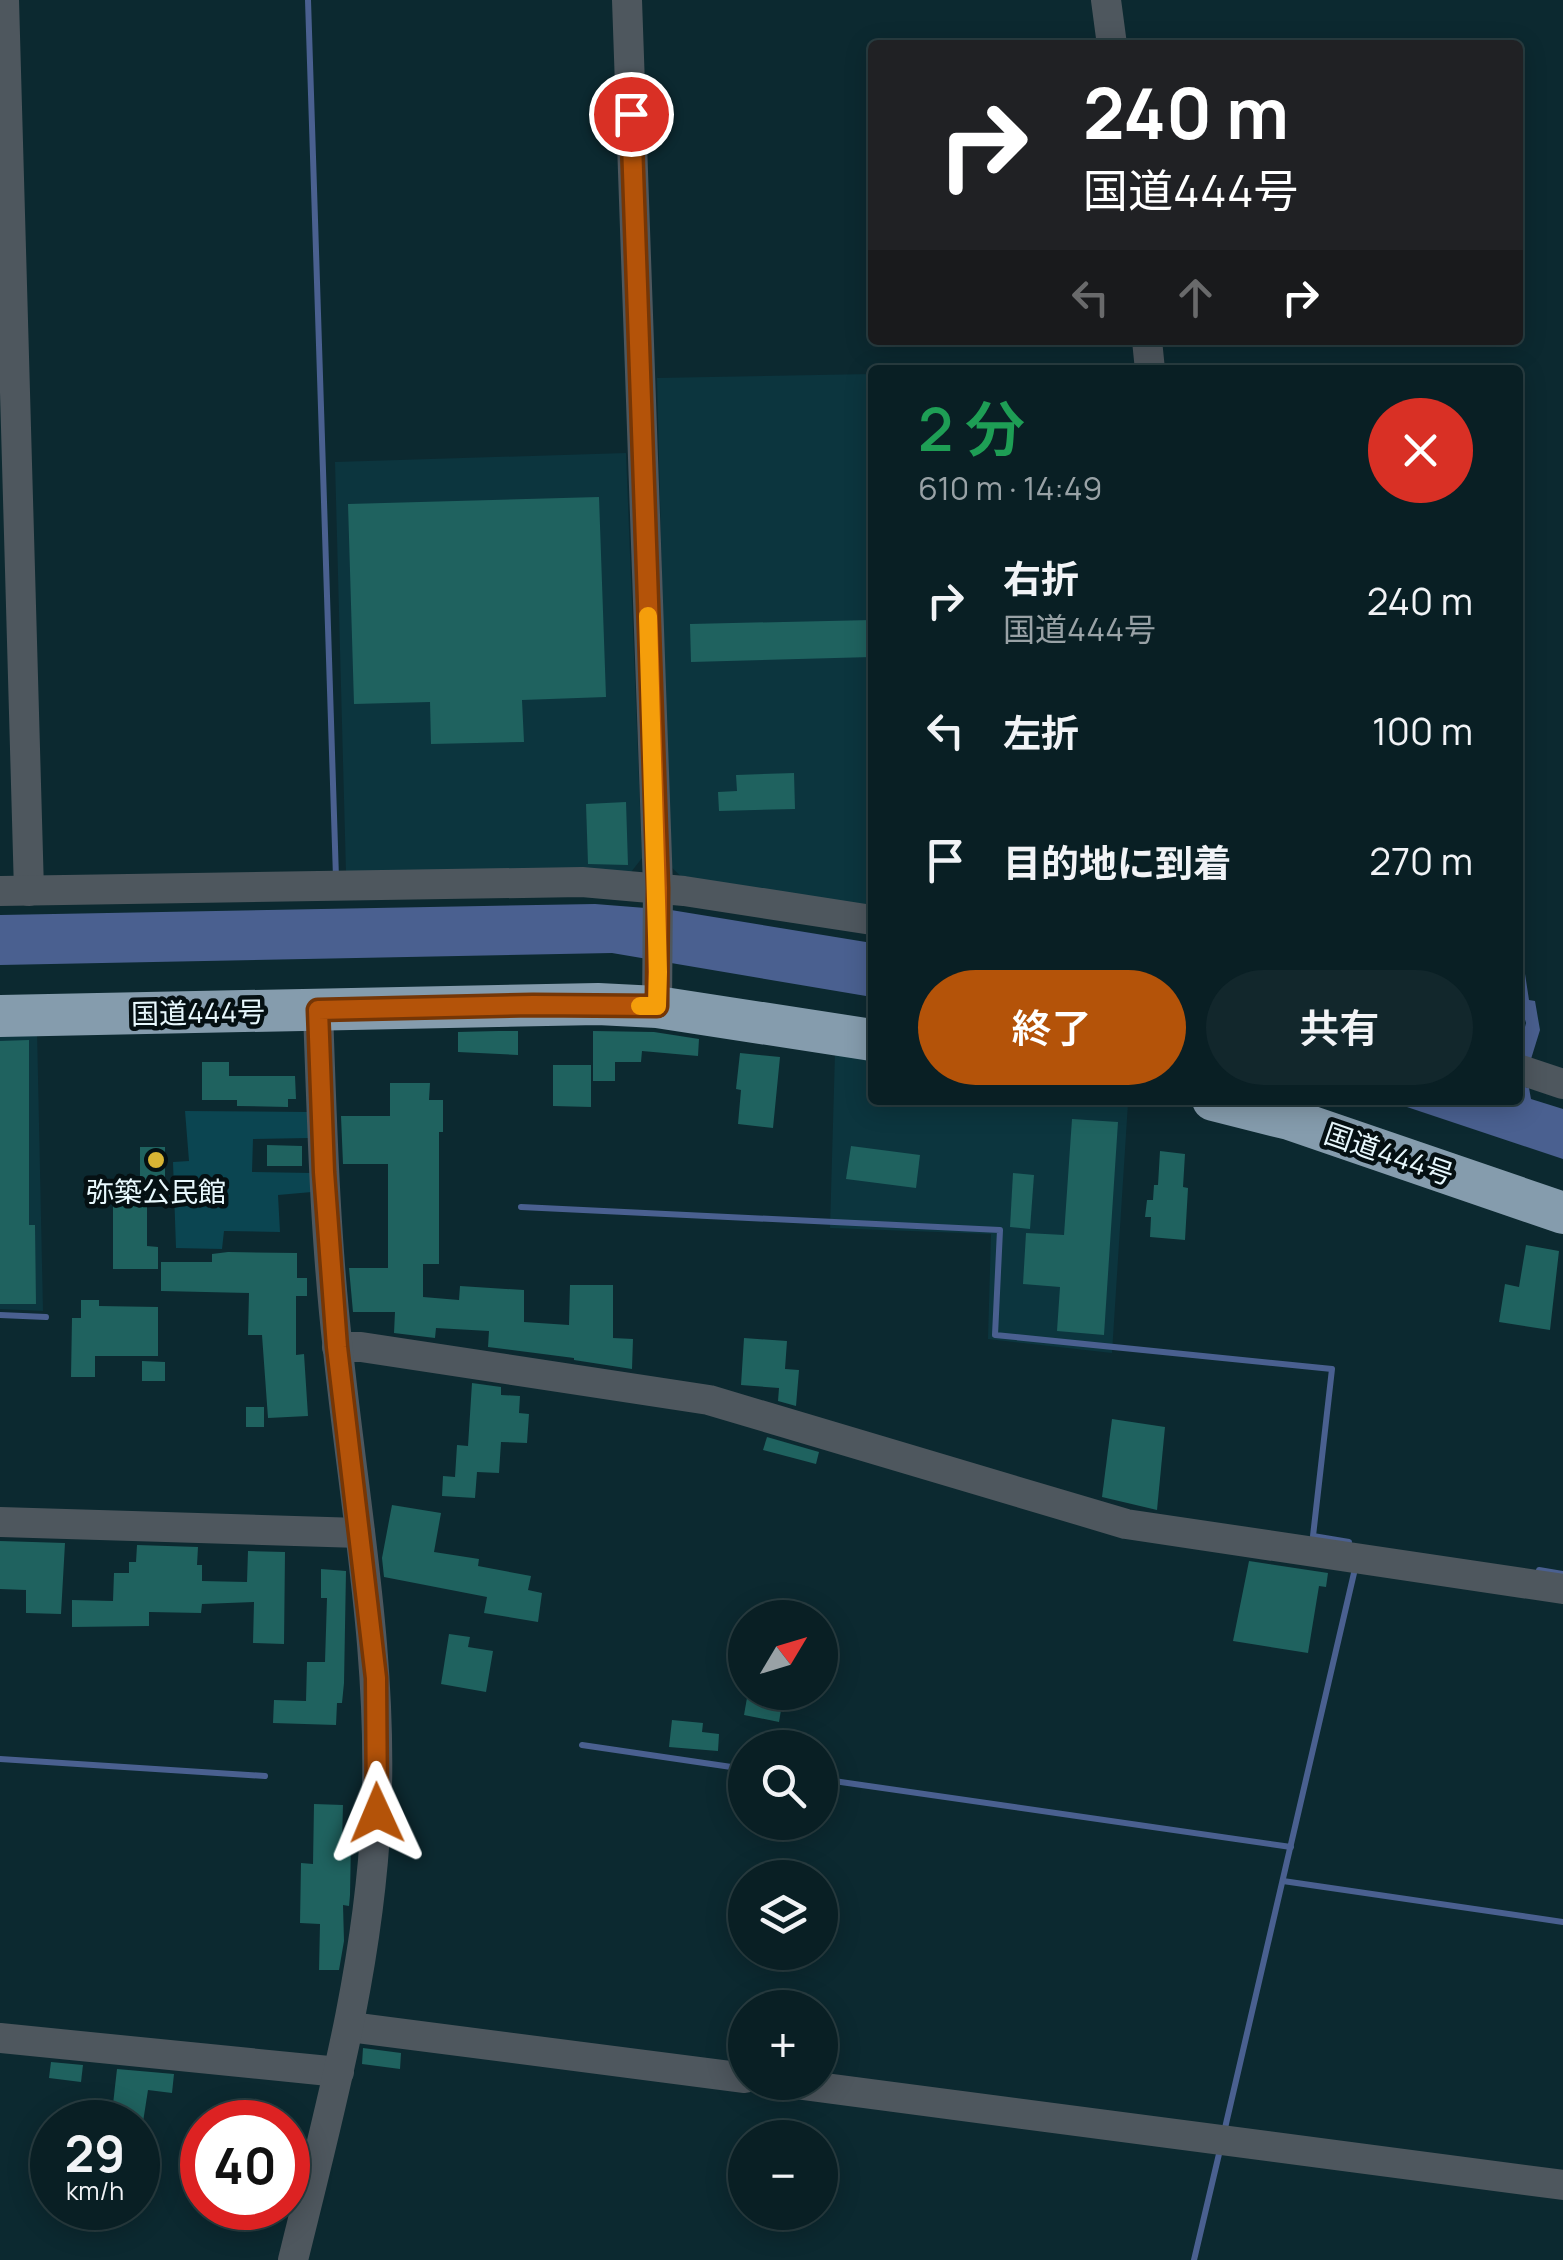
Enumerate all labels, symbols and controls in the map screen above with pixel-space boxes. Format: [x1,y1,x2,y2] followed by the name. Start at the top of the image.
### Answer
[1083,64,1289,160] text: 240 m
[589,72,674,157] pin
[918,80,1048,210] icon: right
[604,87,659,142] icon: arrive
[1083,159,1298,221] text: 国道444号
[1063,270,1118,325] icon: left
[1168,270,1223,325] icon: ahead
[1273,270,1328,325] icon: right
[918,387,1025,469] text: 2 分
[1368,398,1473,503] button: close
[918,466,1102,510] text: 610 m · 14:49
[1003,552,1079,604] text: 右折
[918,573,973,628] icon: right
[1367,574,1473,626] text: 240 m
[1003,607,1156,651] text: 国道444号
[918,703,973,758] icon: left
[1372,704,1473,756] text: 100 m
[1003,706,1079,758] text: 左折
[918,833,973,888] icon: arrive
[1369,834,1473,886] text: 270 m
[1003,836,1231,888] text: 目的地に到着
[918,970,1186,1085] button: 終了
[1206,970,1473,1085] button: 共有
[131,992,265,1032] street label: 国道444号
[1320,1113,1459,1193] street label: 国道444号
[145,1149,167,1171] marker: 弥築公民館
[86,1172,226,1210] place label: 弥築公民館
[728,1600,838,1710] north arrow
[728,1600,838,2230] map controls
[728,1730,838,1840] button: search
[325,1761,429,1865] position arrow
[728,1860,838,1970] button: layers
[728,1990,838,2100] button: +
[180,2100,310,2230] speed limit sign: 40
[65,2119,125,2187] text: 29
[728,2120,838,2230] button: −
[66,2173,124,2208] text: km/h

